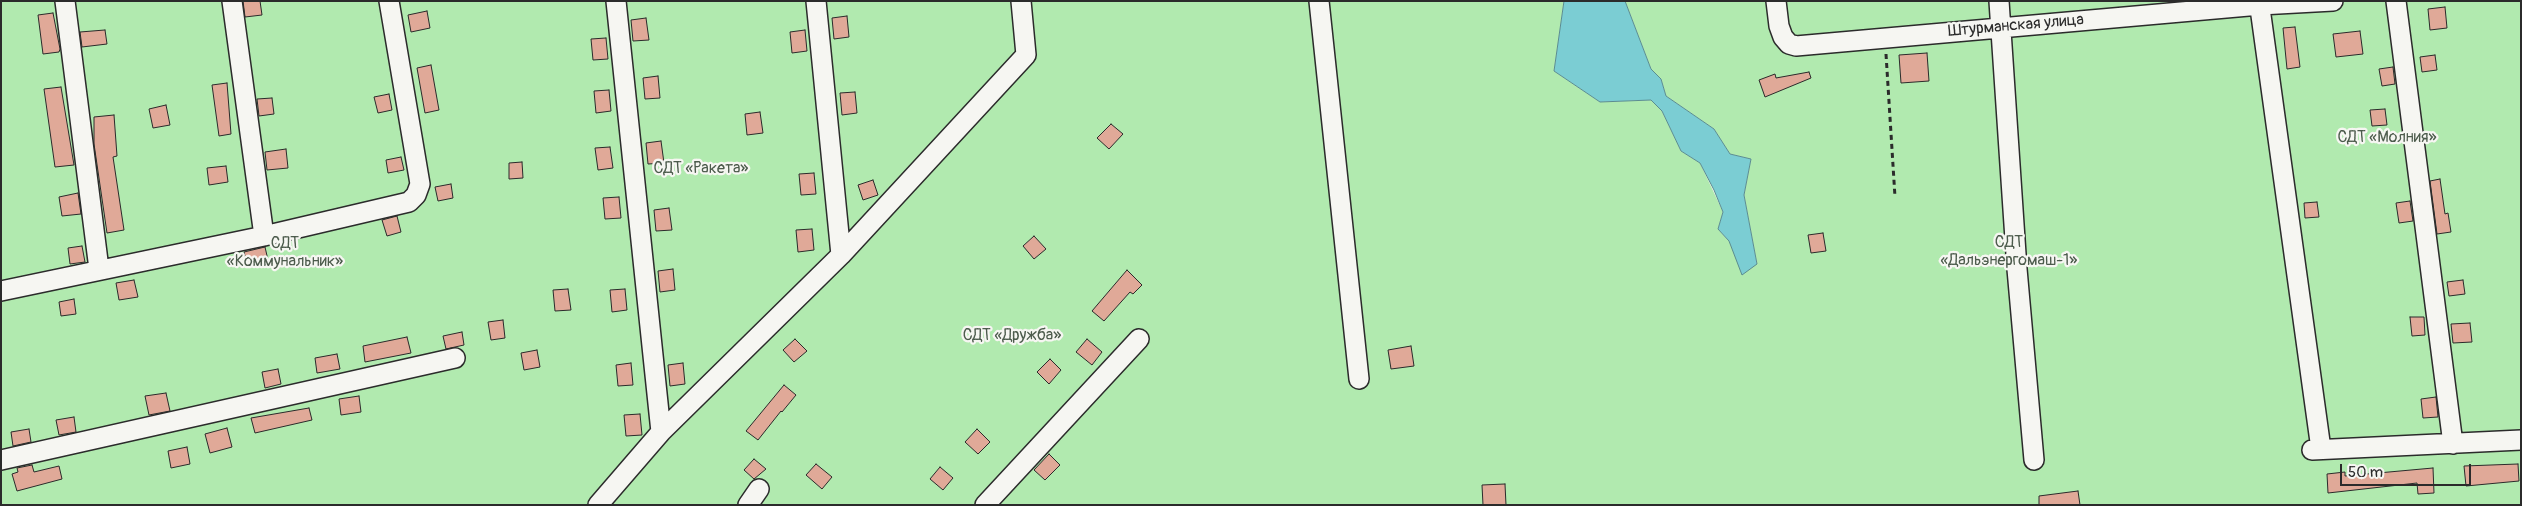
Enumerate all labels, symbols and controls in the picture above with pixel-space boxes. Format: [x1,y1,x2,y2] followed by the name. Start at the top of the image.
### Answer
[1947,11,2085,41] street label: Штурманская улица
[2337,128,2437,148] park label: СДТ «Молния»
[654,159,748,179] park label: СДТ «Ракета»
[1941,233,2077,271] park label: СДТ «Дальэнергомаш-1»
[227,234,343,272] park label: СДТ «Коммунальник»
[963,326,1061,346] park label: СДТ «Дружба»
[2342,454,2473,486] scale bar
[2348,463,2383,482] text: 50 m

